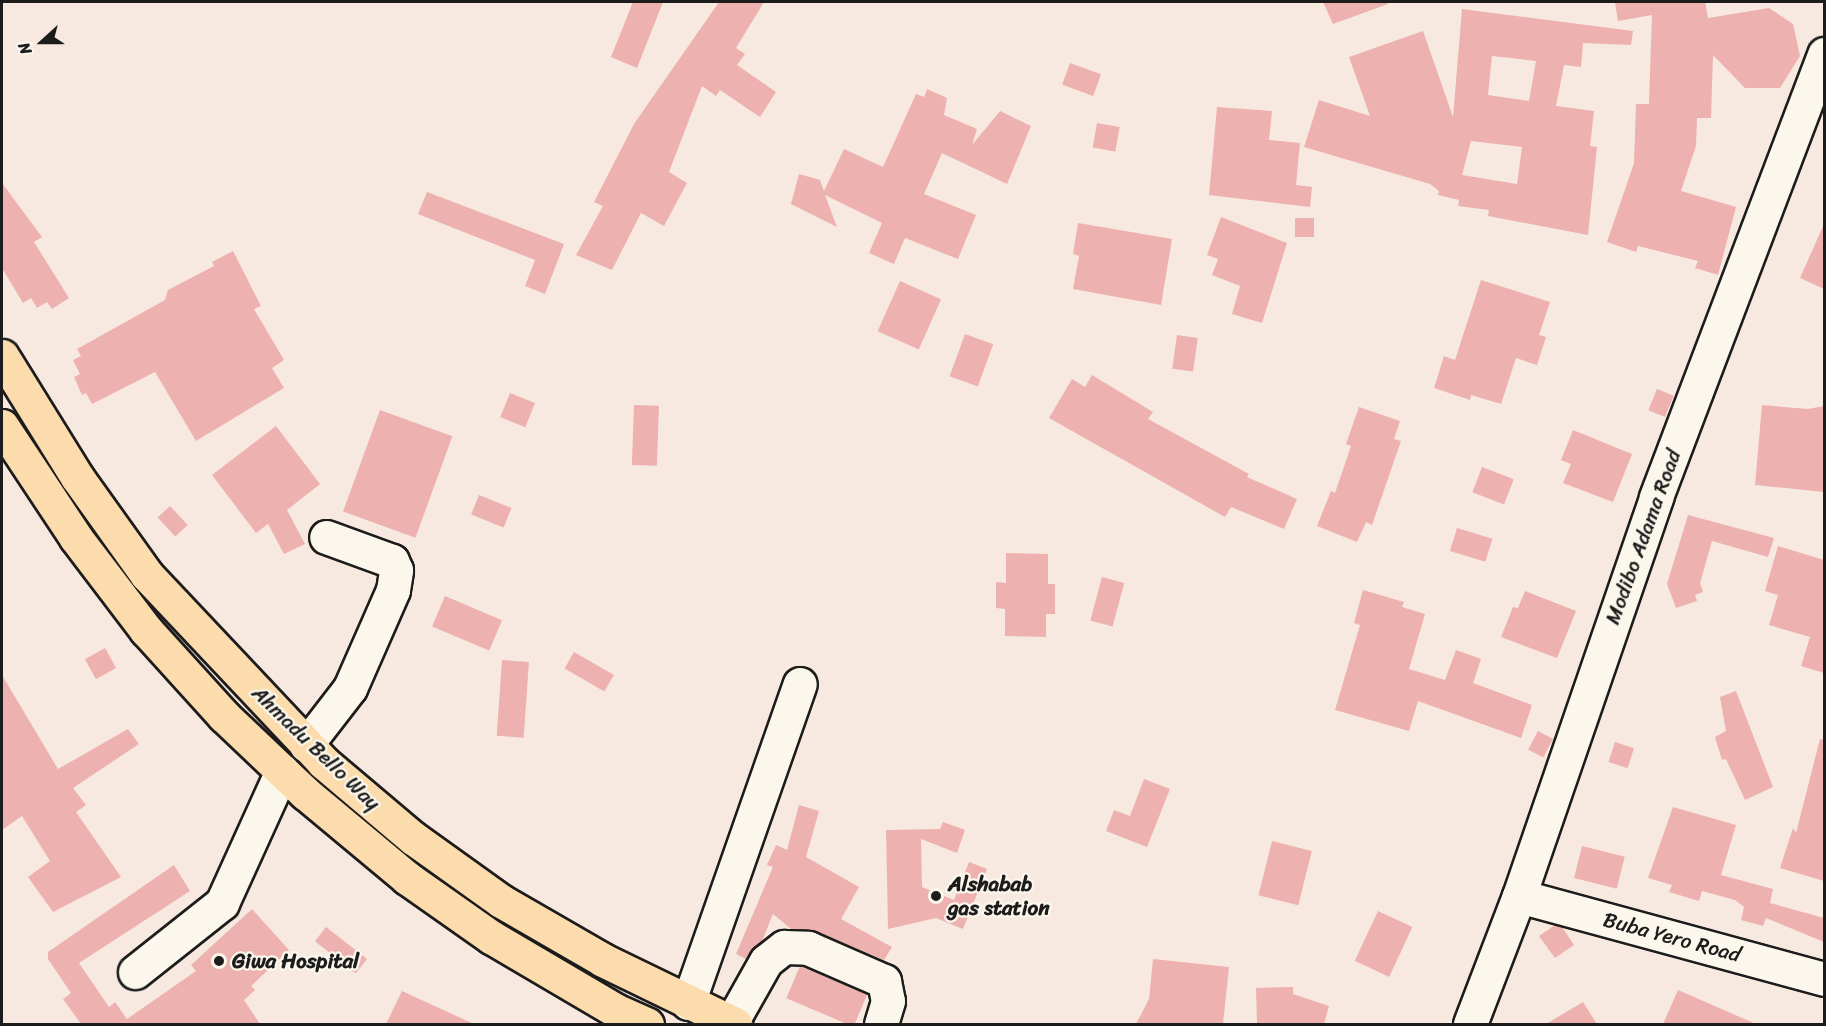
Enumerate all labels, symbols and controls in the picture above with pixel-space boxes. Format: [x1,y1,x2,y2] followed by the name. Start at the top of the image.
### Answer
[12,12,72,72] north arrow
[9,38,40,59] text: N
[1600,446,1686,628] street label: Modibo Adama Road
[246,680,386,816] street label: Ahmadu Bello Way
[948,871,1050,921] place label: Alshabab gas station
[929,889,943,903] marker: Alshabab gas station
[1600,906,1744,968] street label: Buba Yero Road
[232,948,358,974] place label: Giwa Hospital
[210,952,228,970] marker: Giwa Hospital

